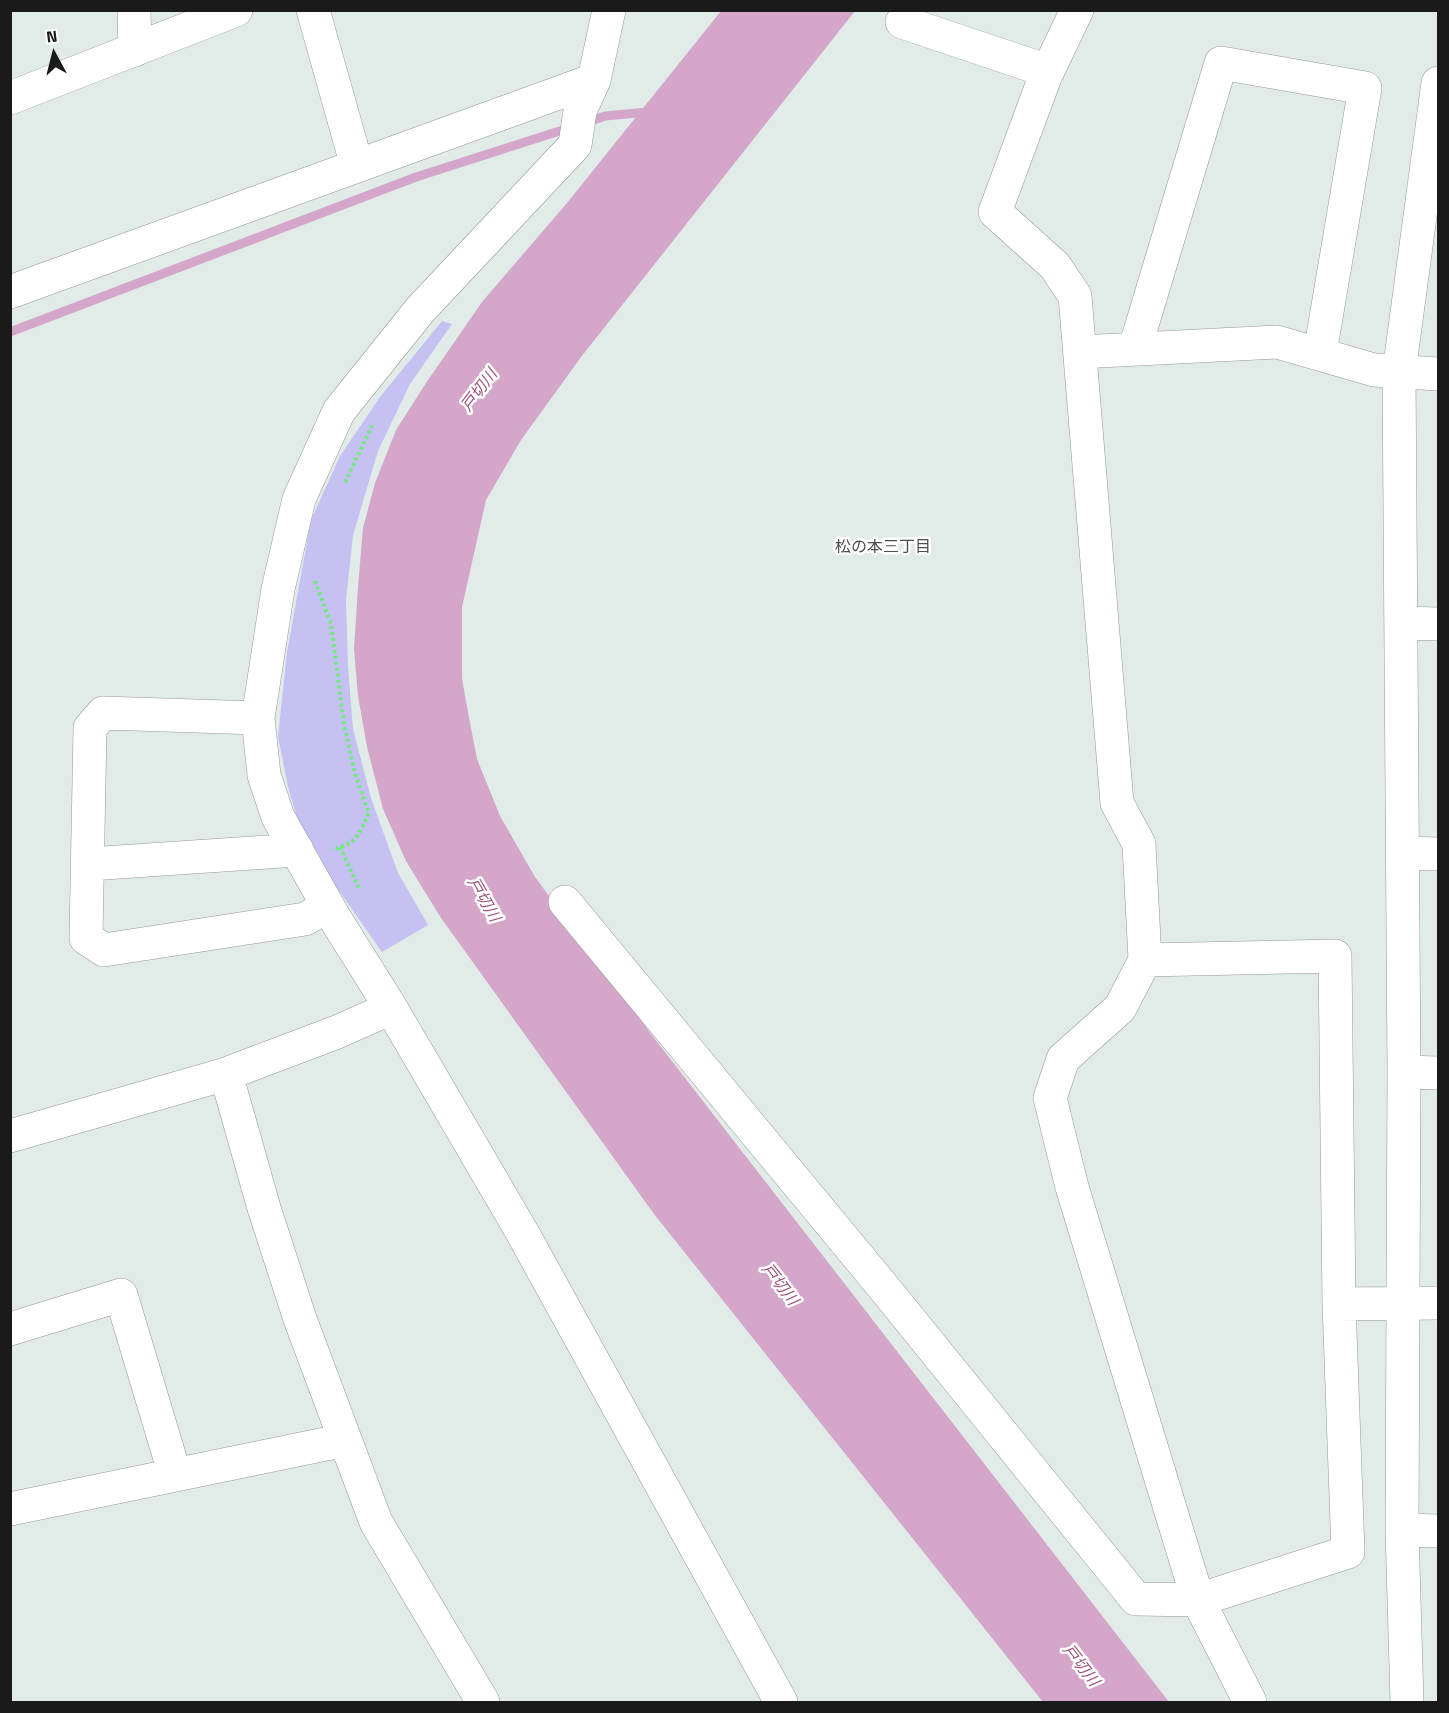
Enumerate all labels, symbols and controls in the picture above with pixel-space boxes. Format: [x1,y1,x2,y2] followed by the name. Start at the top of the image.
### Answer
[24,24,84,84] north arrow
[45,24,59,49] text: N
[458,366,502,416] water label: 戸切川
[835,538,931,558] district label: 松の本三丁目
[463,874,503,926] water label: 戸切川
[757,1260,801,1310] water label: 戸切川
[1058,1641,1102,1691] water label: 戸切川

